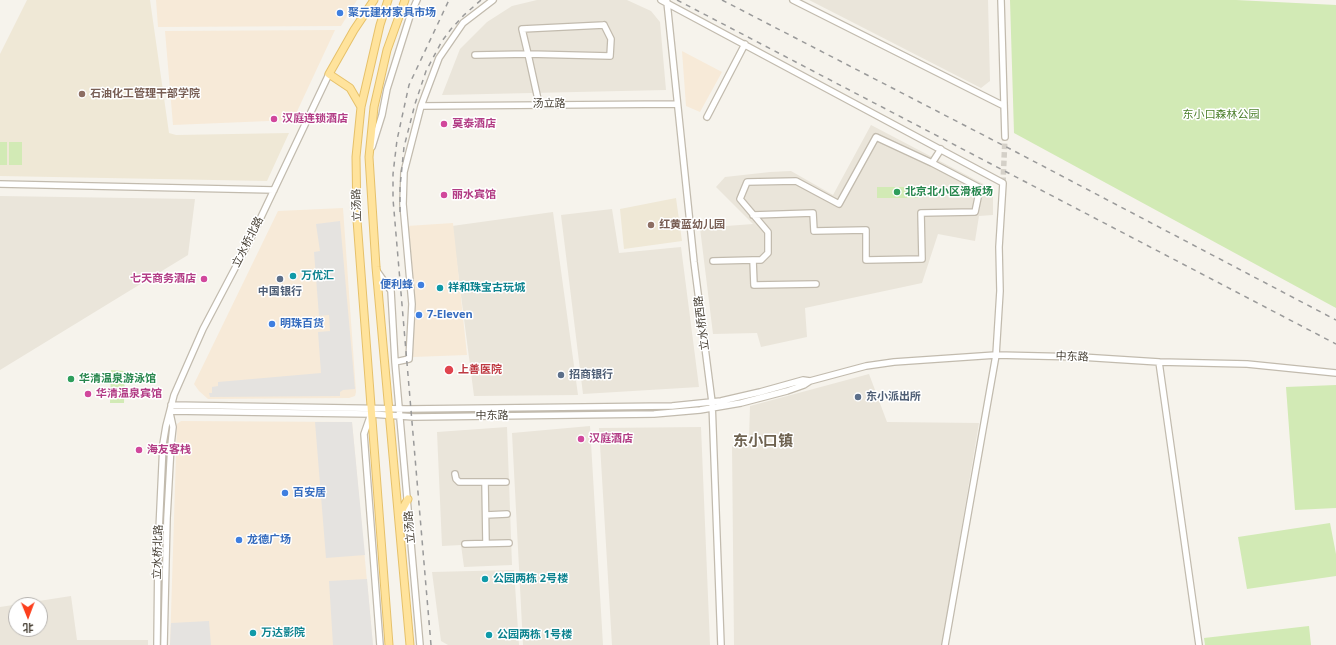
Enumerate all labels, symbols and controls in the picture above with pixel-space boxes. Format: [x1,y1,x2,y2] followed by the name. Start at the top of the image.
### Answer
[348,6,436,20] place label: 聚元建材家具市场
[335,8,345,18] marker: 聚元建材家具市场
[90,87,200,101] place label: 石油化工管理干部学院
[77,89,87,99] marker: 石油化工管理干部学院
[533,97,565,111] street label: 汤立路
[1183,108,1259,122] park label: 东小口森林公园
[282,112,348,126] place label: 汉庭连锁酒店
[269,114,279,124] marker: 汉庭连锁酒店
[452,117,496,131] place label: 莫泰酒店
[439,119,449,129] marker: 莫泰酒店
[905,185,993,199] place label: 北京北小区滑板场
[892,187,902,197] marker: 北京北小区滑板场
[350,188,364,222] street label: 立汤路
[452,188,496,202] place label: 丽水宾馆
[439,190,449,200] marker: 丽水宾馆
[230,215,266,269] street label: 立水桥北路
[659,218,725,232] place label: 红黄蓝幼儿园
[646,220,656,230] marker: 红黄蓝幼儿园
[301,269,334,283] place label: 万优汇
[288,271,298,281] marker: 万优汇
[130,272,196,286] place label: 七天商务酒店
[199,274,209,284] marker: 七天商务酒店
[275,274,285,284] marker: 中国银行
[380,278,413,292] place label: 便利蜂
[416,280,426,290] marker: 便利蜂
[448,281,525,295] place label: 祥和珠宝古玩城
[435,283,445,293] marker: 祥和珠宝古玩城
[258,285,302,299] place label: 中国银行
[692,295,712,351] street label: 立水桥西路
[427,308,473,322] place label: 7-Eleven
[414,310,424,320] marker: 7-Eleven
[280,317,324,331] place label: 明珠百货
[267,319,277,329] marker: 明珠百货
[1055,350,1089,364] street label: 中东路
[458,363,502,377] place label: 上善医院
[443,364,455,376] marker: 上善医院
[569,368,613,382] place label: 招商银行
[556,370,566,380] marker: 招商银行
[79,372,156,386] place label: 华清温泉游泳馆
[66,374,76,384] marker: 华清温泉游泳馆
[96,387,162,401] place label: 华清温泉宾馆
[83,389,93,399] marker: 华清温泉宾馆
[866,390,921,404] place label: 东小派出所
[853,392,863,402] marker: 东小派出所
[476,409,508,423] street label: 中东路
[589,432,633,446] place label: 汉庭酒店
[733,433,793,451] district label: 东小口镇
[576,434,586,444] marker: 汉庭酒店
[147,443,191,457] place label: 海友客栈
[134,445,144,455] marker: 海友客栈
[293,486,326,500] place label: 百安居
[280,488,290,498] marker: 百安居
[402,510,418,544] street label: 立汤路
[150,524,166,580] street label: 立水桥北路
[247,533,291,547] place label: 龙德广场
[234,535,244,545] marker: 龙德广场
[493,572,568,586] place label: 公园两栋 2号楼
[480,574,490,584] marker: 公园两栋 2号楼
[8,597,48,637] north arrow
[23,621,34,636] text: 北
[261,626,305,640] place label: 万达影院
[248,628,258,638] marker: 万达影院
[497,628,572,642] place label: 公园两栋 1号楼
[484,630,494,640] marker: 公园两栋 1号楼

